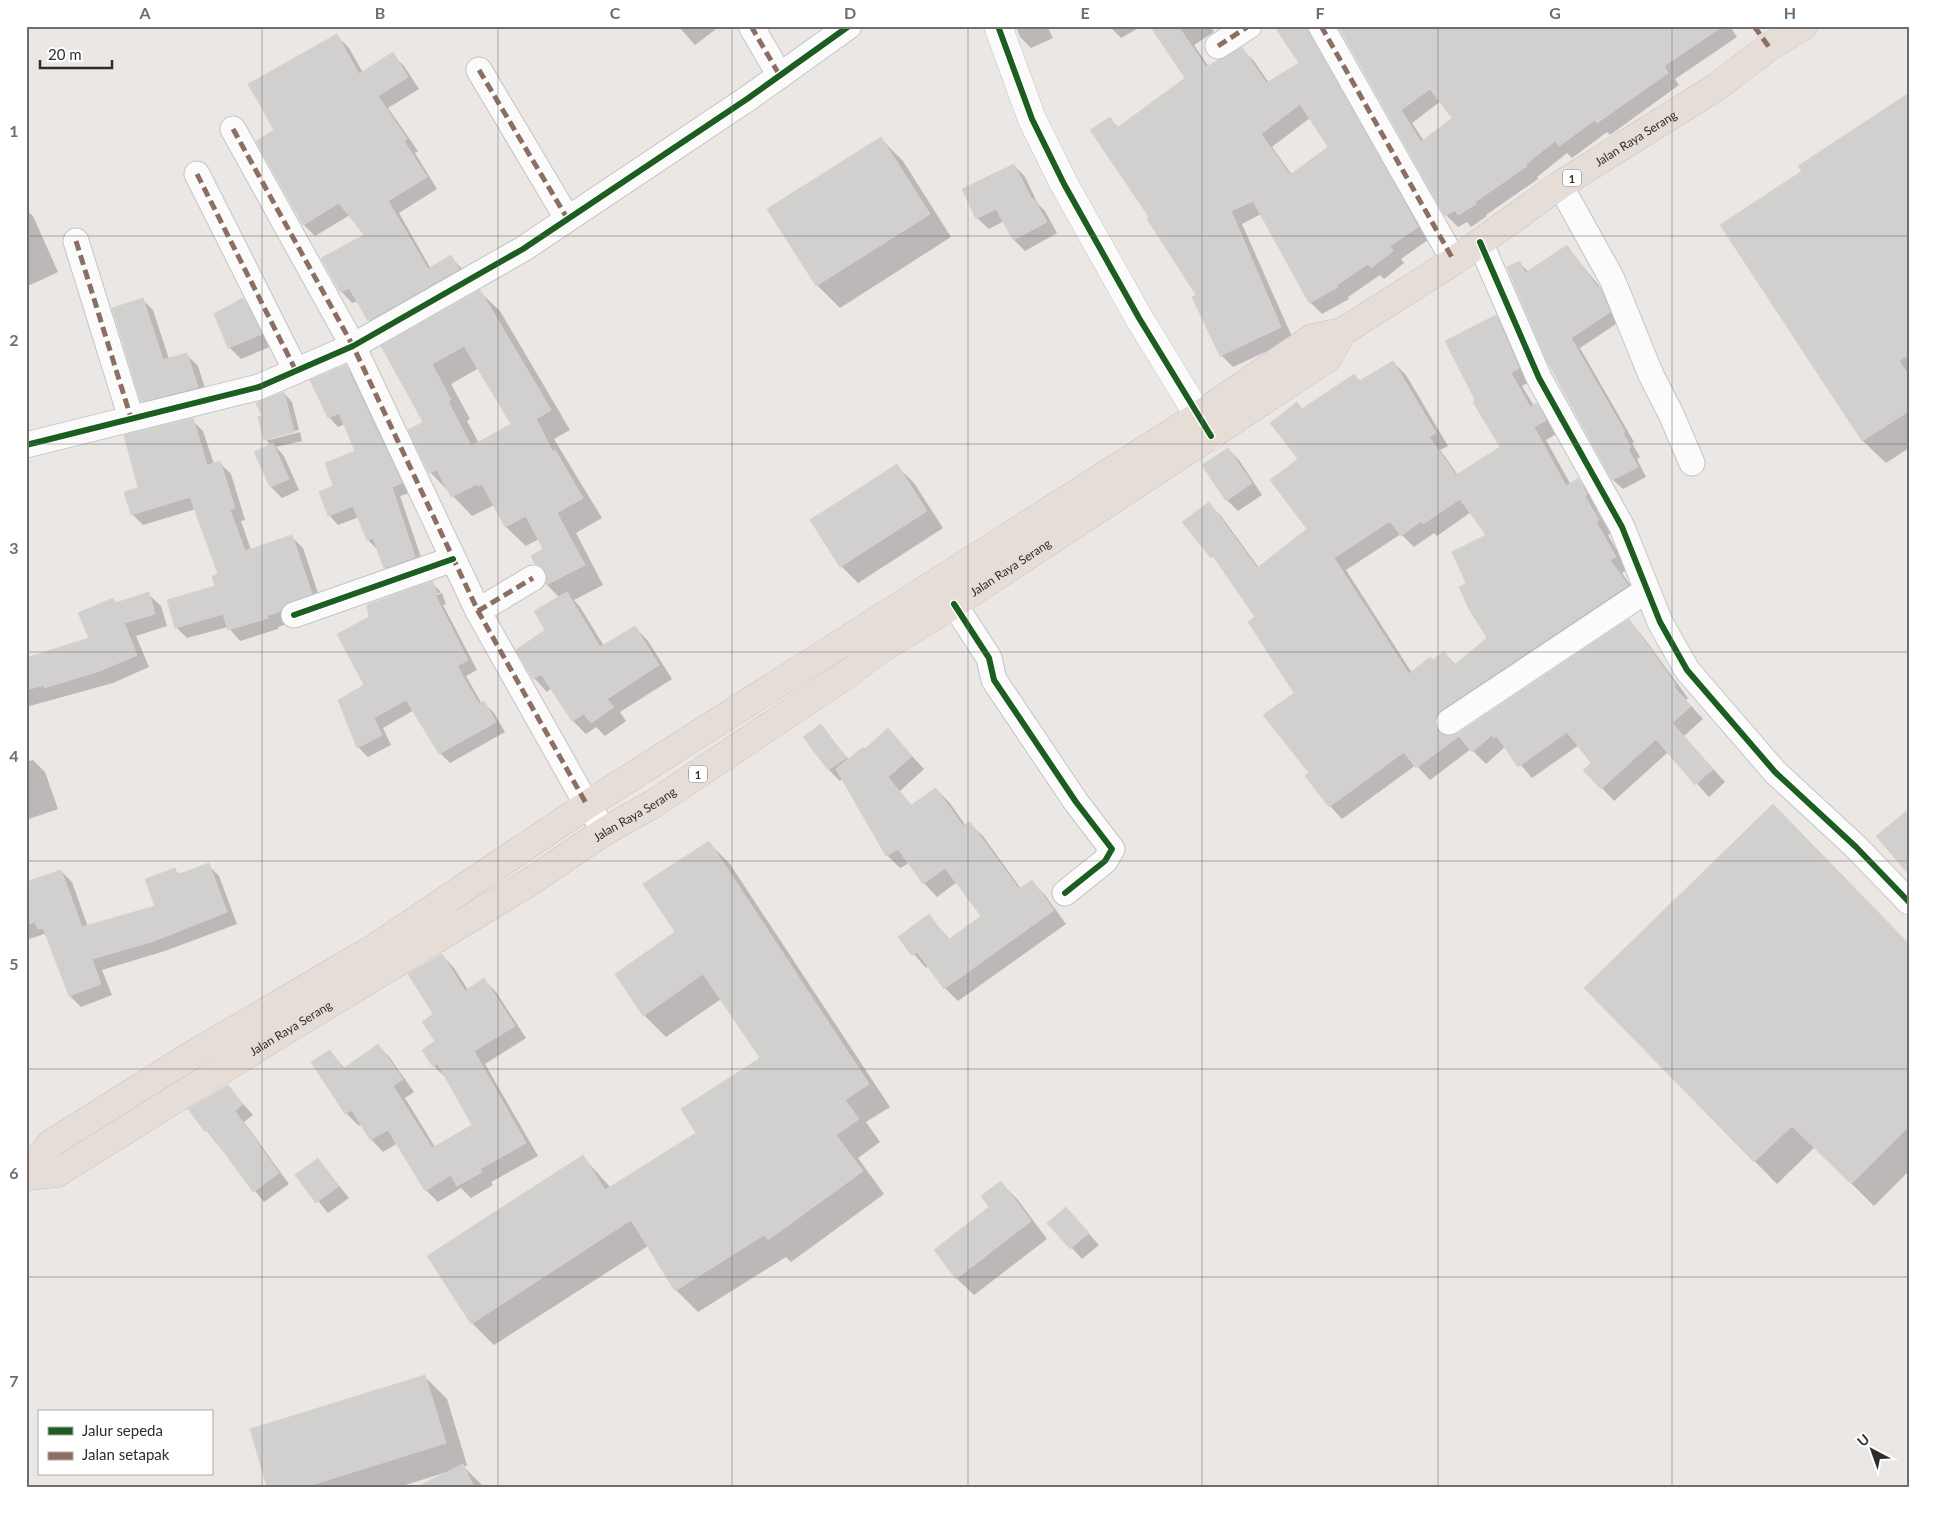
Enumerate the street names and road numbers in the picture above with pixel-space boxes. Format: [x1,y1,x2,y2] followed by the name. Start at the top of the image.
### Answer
[1592,107,1679,169] street label: Jalan Raya Serang
[1563,170,1581,187] road number: 1
[967,535,1053,599] street label: Jalan Raya Serang
[689,766,707,782] road number: 1
[590,784,678,845] street label: Jalan Raya Serang
[246,997,334,1059] street label: Jalan Raya Serang

